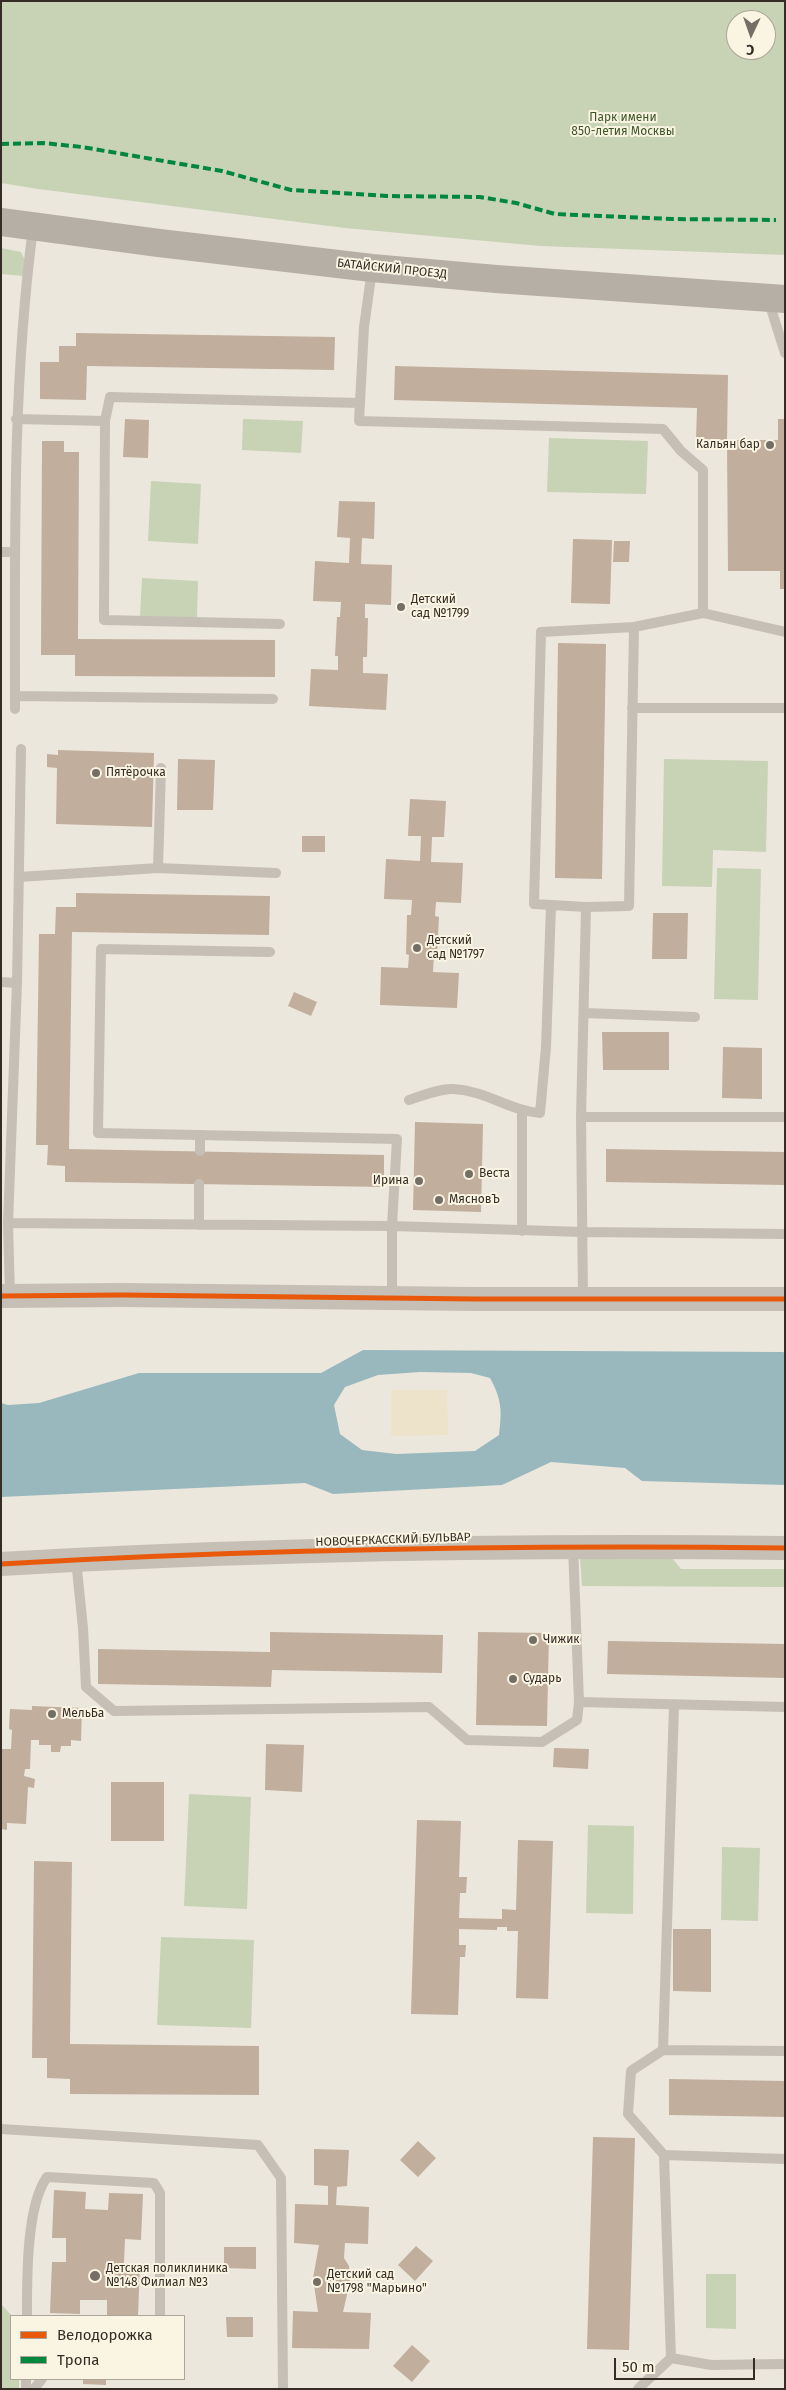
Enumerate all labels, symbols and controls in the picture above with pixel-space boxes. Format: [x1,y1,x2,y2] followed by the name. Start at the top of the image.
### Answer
[726,10,776,60] north arrow
[746,41,755,58] text: С
[571,111,675,139] park label: Парк имени 850-летия Москвы
[336,256,448,282] street label: БАТАЙСКИЙ ПРОЕЗД
[696,438,760,452] place label: Кальян бар
[764,439,776,451] marker: Кальян бар
[411,593,469,621] place label: Детский сад №1799
[395,601,407,613] marker: Детский сад №1799
[106,766,166,780] place label: Пятёрочка
[90,767,102,779] marker: Пятёрочка
[427,934,484,962] place label: Детский сад №1797
[411,942,423,954] marker: Детский сад №1797
[479,1167,510,1181] place label: Веста
[463,1168,475,1180] marker: Веста
[373,1174,409,1188] place label: Ирина
[413,1175,425,1187] marker: Ирина
[449,1193,500,1207] place label: МясновЪ
[433,1194,445,1206] marker: МясновЪ
[315,1530,471,1550] street label: НОВОЧЕРКАССКИЙ БУЛЬВАР
[543,1633,580,1647] place label: Чижик
[527,1634,539,1646] marker: Чижик
[523,1672,561,1686] place label: Сударь
[507,1673,519,1685] marker: Сударь
[62,1707,104,1721] place label: МельБа
[46,1708,58,1720] marker: МельБа
[106,2262,228,2290] place label: Детская поликлиника №148 Филиал №3
[327,2268,427,2296] place label: Детский сад №1798 "Марьино"
[88,2269,102,2283] marker: Детская поликлиника №148 Филиал №3
[311,2276,323,2288] marker: Детский сад №1798 "Марьино"
[10,2315,185,2380] legend
[57,2326,153,2344] text: Велодорожка
[616,2348,757,2380] scale bar
[57,2351,99,2369] text: Тропа
[622,2358,655,2376] text: 50 m

